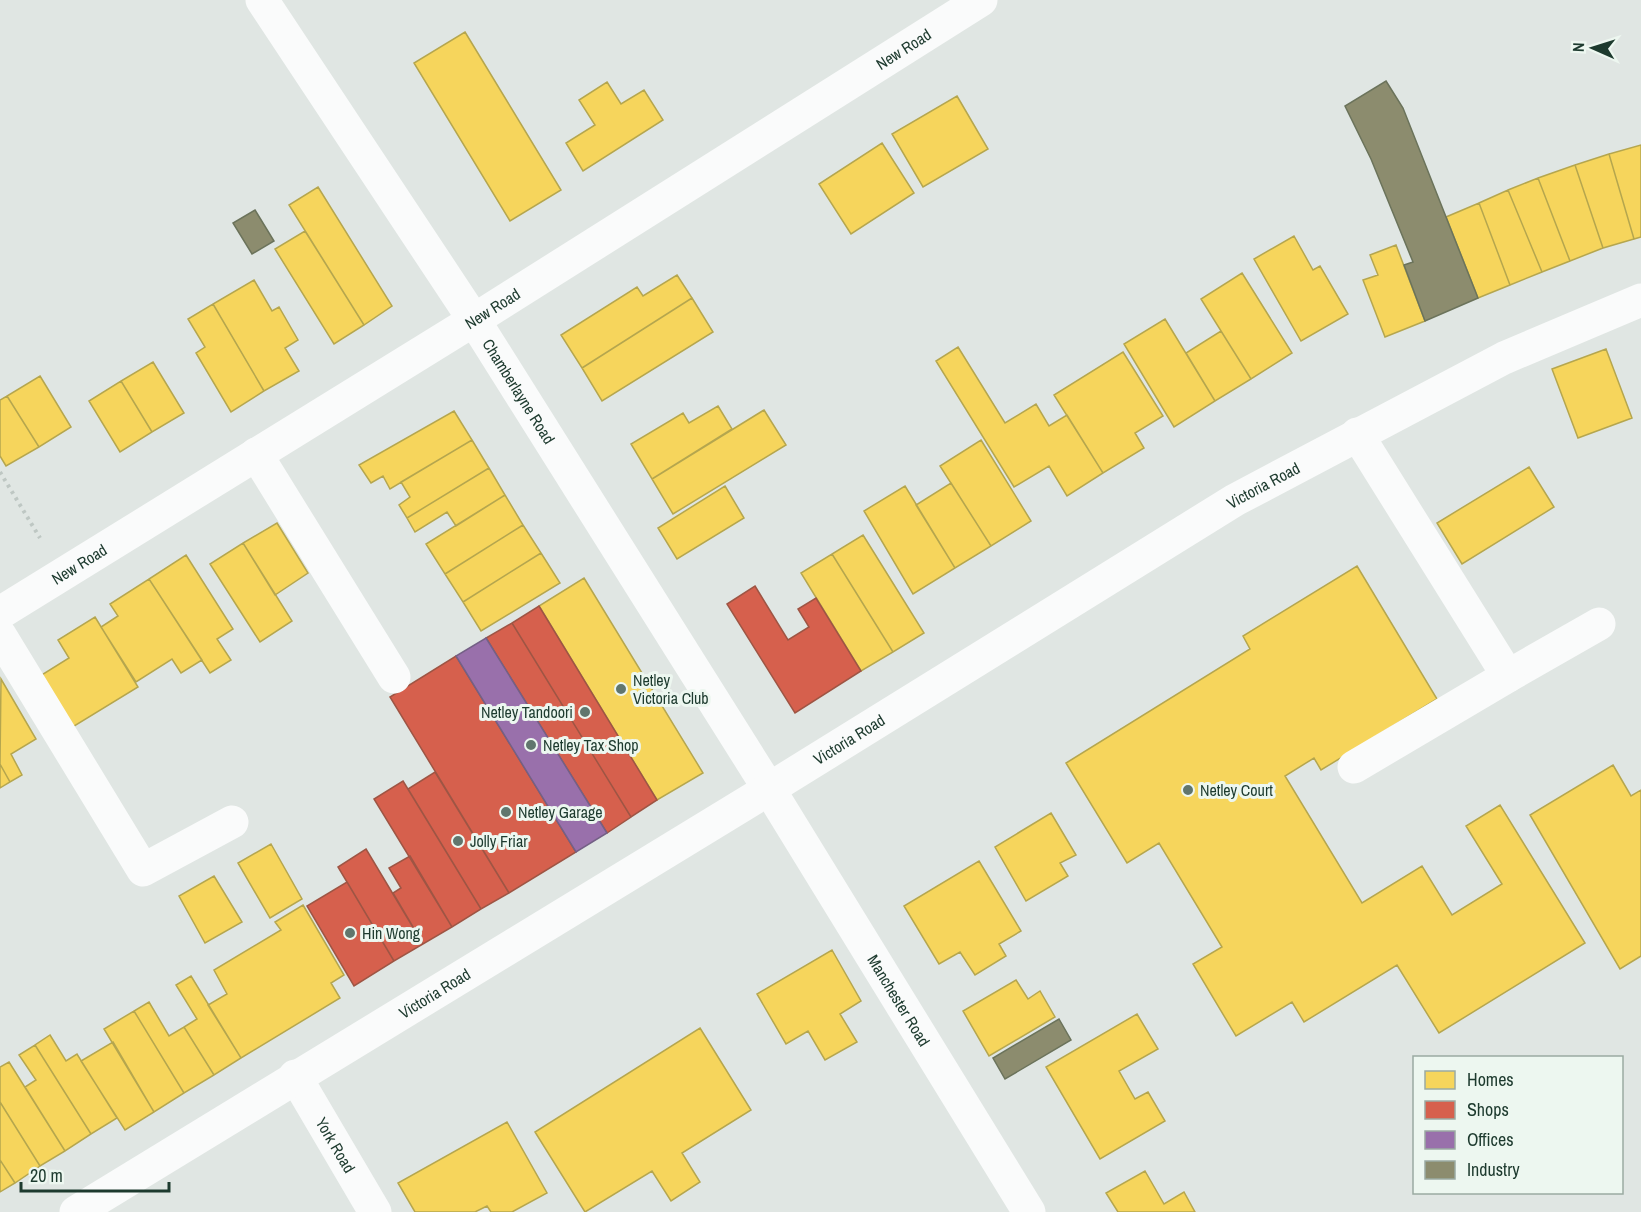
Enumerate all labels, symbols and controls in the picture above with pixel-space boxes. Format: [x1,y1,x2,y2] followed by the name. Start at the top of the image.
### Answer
[1563,18,1623,78] north arrow
[872,23,935,75] street label: New Road
[1567,42,1589,53] text: N
[461,283,524,334] street label: New Road
[477,334,560,448] street label: Chamberlayne Road
[1222,457,1304,514] street label: Victoria Road
[47,539,111,590] street label: New Road
[633,669,709,709] place label: Netley Victoria Club
[614,682,628,696] marker: Netley Victoria Club
[481,701,573,723] place label: Netley Tandoori
[578,705,592,719] marker: Netley Tandoori
[809,709,889,770] street label: Victoria Road
[543,734,639,756] place label: Netley Tax Shop
[524,738,538,752] marker: Netley Tax Shop
[1200,779,1273,801] place label: Netley Court
[1181,783,1195,797] marker: Netley Court
[518,801,603,823] place label: Netley Garage
[499,805,513,819] marker: Netley Garage
[470,830,528,852] place label: Jolly Friar
[451,834,465,848] marker: Jolly Friar
[362,922,421,944] place label: Hin Wong
[343,926,357,940] marker: Hin Wong
[862,950,935,1050] street label: Manchester Road
[395,963,474,1023] street label: Victoria Road
[1413,1056,1623,1194] legend
[1467,1067,1514,1092] text: Homes
[1467,1097,1509,1122] text: Shops
[311,1113,361,1177] street label: York Road
[1467,1127,1514,1152] text: Offices
[21,1155,170,1193] scale bar
[1467,1157,1520,1182] text: Industry
[30,1163,63,1188] text: 20 m

